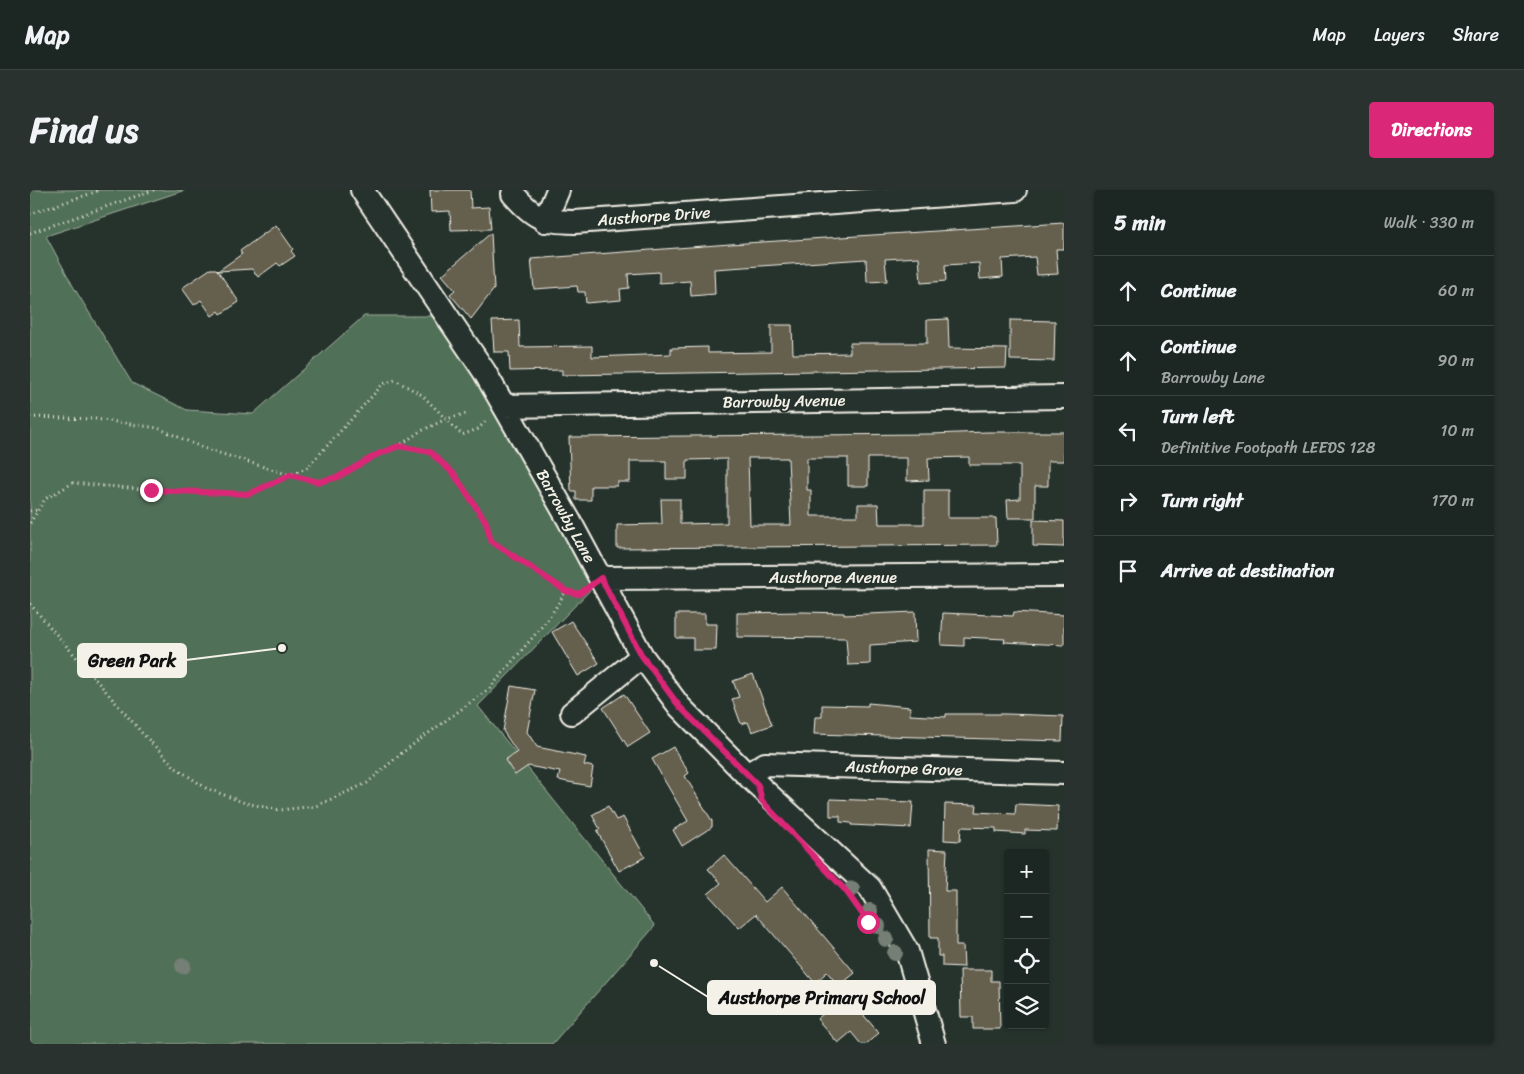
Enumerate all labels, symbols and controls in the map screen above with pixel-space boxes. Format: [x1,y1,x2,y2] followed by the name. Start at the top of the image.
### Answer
[25,14,69,56] text: Map
[1313,19,1346,51] text: Map
[1374,19,1425,51] text: Layers
[1453,19,1499,51] text: Share
[30,99,138,161] text: Find us
[1369,102,1494,158] button: Directions
[596,198,711,234] street label: Austhorpe Drive
[1114,204,1166,242] text: 5 min
[1384,208,1474,237] text: Walk · 330 m
[1161,274,1237,307] text: Continue
[1438,276,1474,305] text: 60 m
[1114,277,1142,305] icon: ahead
[1161,330,1237,363] text: Continue
[1438,346,1474,375] text: 90 m
[1114,347,1142,375] icon: ahead
[1161,363,1265,392] text: Barrowby Lane
[722,385,846,417] street label: Barrowby Avenue
[1161,400,1234,433] text: Turn left
[1441,416,1474,445] text: 10 m
[1114,417,1142,445] icon: left
[1161,433,1375,462] text: Definitive Footpath LEEDS 128
[528,463,604,569] street label: Barrowby Lane
[140,479,163,502] route end
[1161,484,1243,517] text: Turn right
[1431,486,1474,515] text: 170 m
[1114,487,1142,515] icon: right
[1161,554,1334,587] text: Arrive at destination
[1114,557,1142,585] icon: arrive
[768,563,897,592] street label: Austhorpe Avenue
[78,644,186,677] callout: Green Park
[87,645,176,677] text: Green Park
[844,751,963,785] street label: Austhorpe Grove
[1004,849,1049,1029] map controls
[1004,849,1049,894] button: +
[1004,894,1049,939] button: −
[857,911,880,934] route start
[1004,939,1049,984] button: locate
[708,981,935,1014] callout: Austhorpe Primary School
[718,982,926,1014] text: Austhorpe Primary School
[1004,984,1049,1029] button: layers

